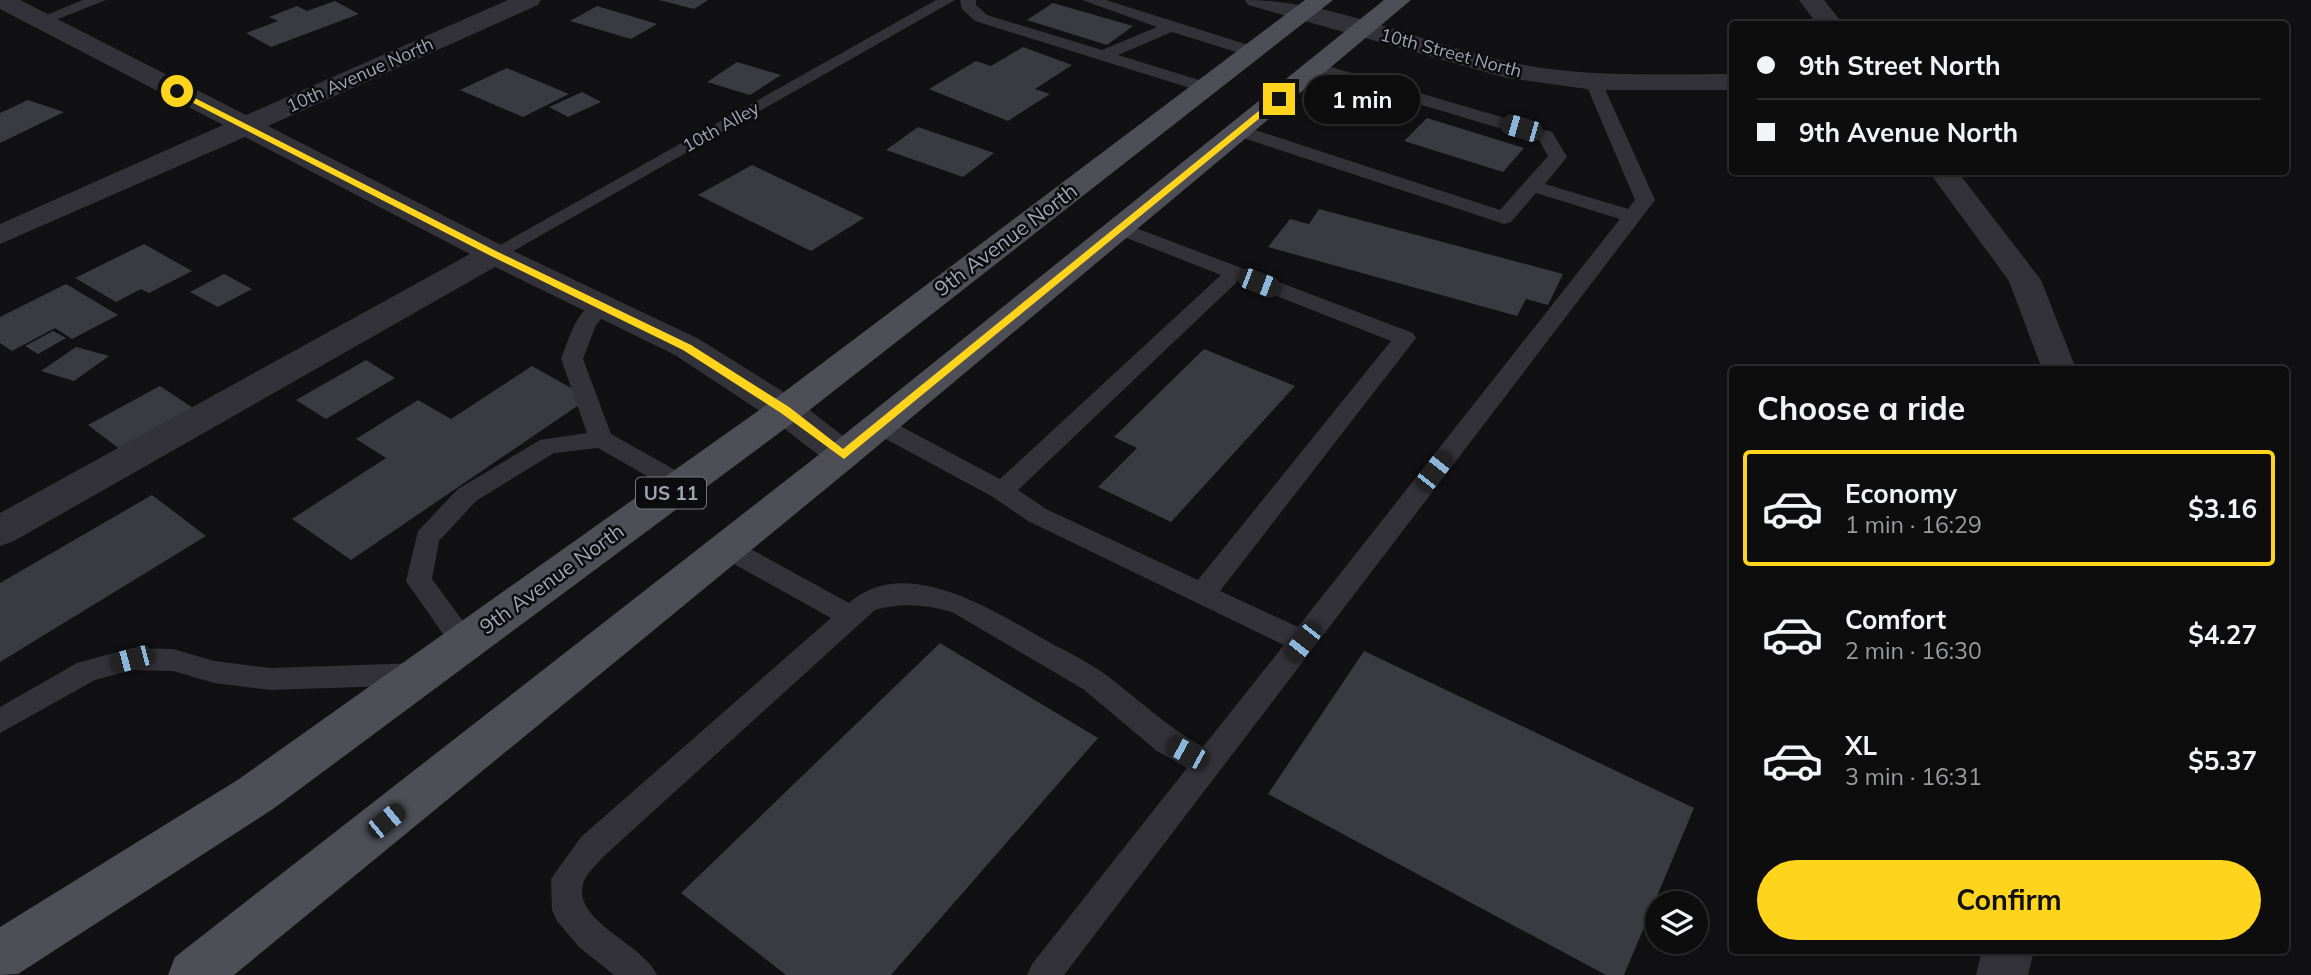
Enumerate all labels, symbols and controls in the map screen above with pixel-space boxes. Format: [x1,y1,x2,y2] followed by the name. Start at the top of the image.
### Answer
[1378,23,1524,82] street label: 10th Street North
[283,32,437,117] street label: 10th Avenue North
[1799,49,2001,82] text: 9th Street North
[1304,74,1419,124] callout: 1 min
[161,75,193,107] route start
[1263,83,1295,115] route end
[1332,85,1392,114] text: 1 min
[678,96,764,157] street label: 10th Alley
[1498,112,1545,144] car
[1799,116,2018,149] text: 9th Avenue North
[929,177,1082,301] street label: 9th Avenue North
[1236,266,1283,300] car
[1757,388,1965,428] text: Choose a ride
[1413,448,1456,494] car
[1761,477,1824,540] icon: car
[1845,477,1957,510] text: Economy
[636,478,706,508] road number: US 11
[2188,492,2257,525] text: $3.16
[1845,510,1982,539] text: 1 min · 16:29
[474,517,629,639] street label: 9th Avenue North
[1761,603,1824,666] icon: car
[1845,603,1946,636] text: Comfort
[2188,618,2257,651] text: $4.27
[1282,619,1325,665] car
[1845,636,1982,665] text: 2 min · 16:30
[109,643,156,675] car
[1761,729,1824,792] icon: car
[1845,729,1877,762] text: XL
[1164,734,1211,772] car
[2188,744,2257,777] text: $5.37
[1845,762,1982,791] text: 3 min · 16:31
[364,800,409,842] car
[1757,860,2261,940] button: Confirm
[1645,891,1708,954] map controls
[1645,891,1708,954] button: layers

